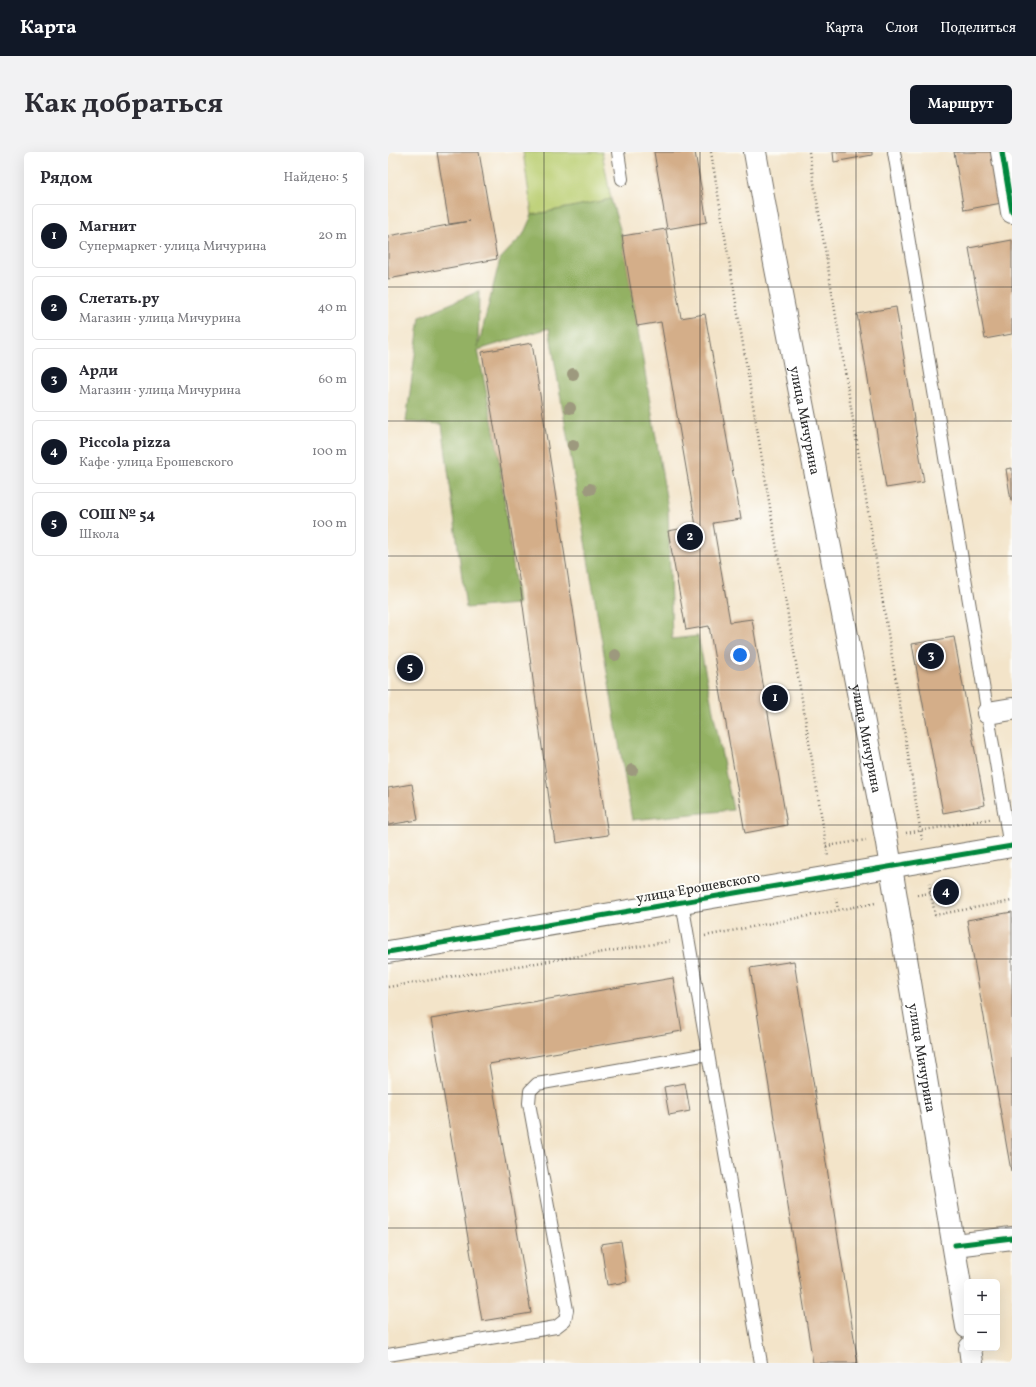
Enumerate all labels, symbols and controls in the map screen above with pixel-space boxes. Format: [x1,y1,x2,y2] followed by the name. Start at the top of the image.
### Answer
[20,15,77,41] text: Карта
[825,19,863,38] text: Карта
[885,19,918,38] text: Слои
[940,19,1016,38] text: Поделиться
[24,85,223,124] text: Как добраться
[910,85,1012,124] button: Маршрут
[40,167,93,190] text: Рядом
[284,169,348,187] text: Найдено: 5
[79,217,136,238] text: Магнит
[51,227,57,245] text: 1
[318,227,347,245] text: 20 m
[79,238,267,256] text: Супермаркет · улица Мичурина
[79,289,159,310] text: Слетать.ру
[51,299,57,317] text: 2
[318,299,347,317] text: 40 m
[79,310,241,328] text: Магазин · улица Мичурина
[79,361,118,382] text: Арди
[784,365,824,477] street label: улица Мичурина
[51,371,57,389] text: 3
[319,371,347,389] text: 60 m
[79,382,241,400] text: Магазин · улица Мичурина
[79,433,171,454] text: Piccola pizza
[50,443,58,461] text: 4
[312,443,347,461] text: 100 m
[79,454,233,472] text: Кафе · улица Ерошевского
[79,505,155,526] text: СОШ № 54
[51,515,57,533] text: 5
[312,515,347,533] text: 100 m
[677,522,703,552] pin: 2
[79,526,119,544] text: Школа
[918,641,944,671] pin: 3
[730,645,750,665] your location
[397,653,423,683] pin: 5
[762,683,788,713] pin: 1
[846,683,885,795] street label: улица Мичурина
[635,868,762,909] street label: улица Ерошевского
[933,877,959,907] pin: 4
[903,1002,939,1114] street label: улица Мичурина
[964,1279,1000,1351] map controls
[964,1279,1000,1315] button: +
[964,1315,1000,1351] button: −

